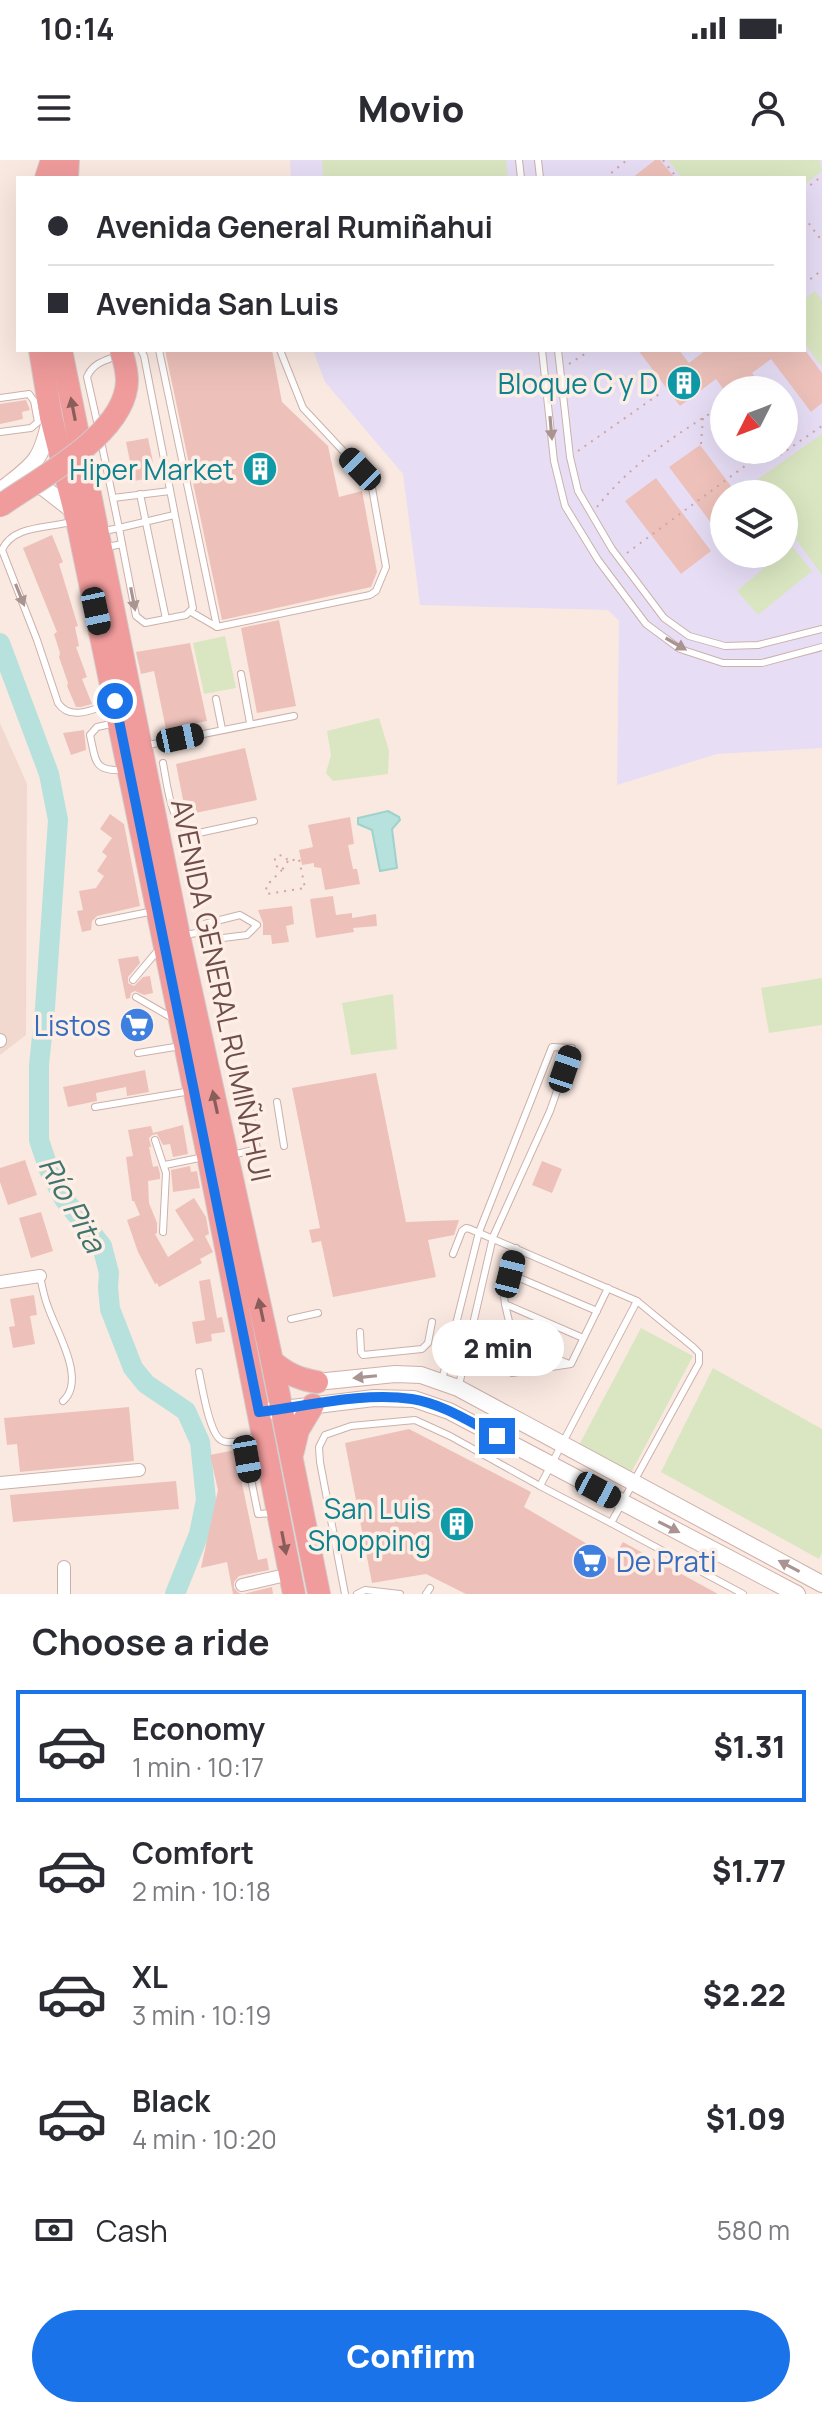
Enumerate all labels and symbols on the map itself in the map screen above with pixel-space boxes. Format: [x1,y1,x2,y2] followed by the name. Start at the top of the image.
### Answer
[498,364,658,402] place label: Bloque C y D
[665,364,703,402] building icon: Bloque C y D
[710,376,798,464] north arrow
[66,396,78,421] one-way arrow
[544,415,557,440] one-way arrow
[335,443,385,495] car
[69,450,234,488] place label: Hiper Market
[241,450,279,488] building icon: Hiper Market
[14,583,27,607] one-way arrow
[79,585,113,637] car
[127,587,139,612] one-way arrow
[665,637,687,651] one-way arrow
[97,683,133,719] route start
[154,721,206,755] car
[163,795,281,1185] street label: AVENIDA GENERAL RUMIÑAHUI
[34,1006,111,1044] place label: Listos
[118,1006,156,1044] supermarket icon: Listos
[546,1042,584,1096] car
[208,1089,221,1114] one-way arrow
[30,1149,117,1260] water label: Río Pita
[493,1248,527,1300] car
[254,1297,267,1322] one-way arrow
[431,1320,563,1376] callout: 2 min
[352,1371,377,1384] one-way arrow
[479,1418,515,1454] route end
[231,1433,263,1485] car
[571,1468,625,1512] car
[308,1489,431,1559] place label: San Luis Shopping
[438,1505,476,1543] building icon: San Luis Shopping
[657,1521,680,1534] one-way arrow
[278,1531,291,1556] one-way arrow
[571,1542,609,1580] supermarket icon: De Prati
[616,1542,717,1580] place label: De Prati
[778,1560,801,1573] one-way arrow

